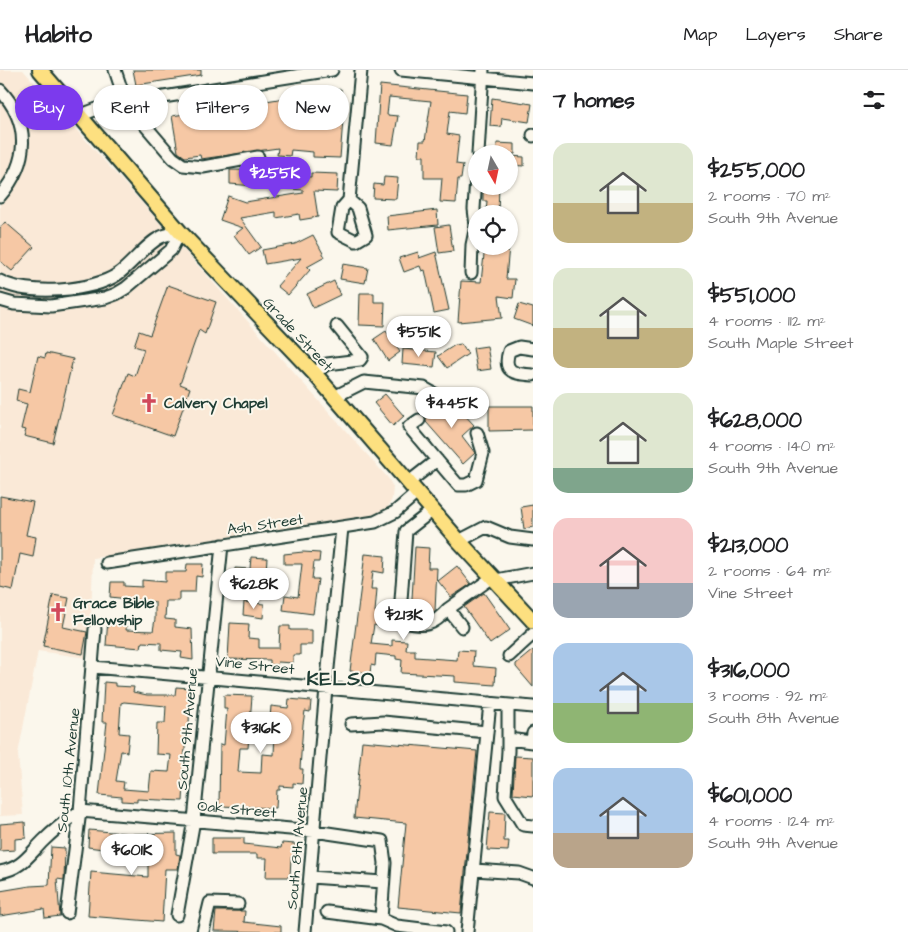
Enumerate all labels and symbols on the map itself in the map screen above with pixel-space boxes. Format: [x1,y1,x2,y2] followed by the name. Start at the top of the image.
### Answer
[468,145,518,195] north arrow
[240,156,310,199] pin: $255K
[258,293,338,376] street label: Grade Street
[384,316,454,358] pin: $551K
[417,386,487,429] pin: $445K
[138,392,160,414] church icon: Calvery Chapel
[164,393,268,415] place label: Calvery Chapel
[226,509,305,540] street label: Ash Street
[219,568,289,610] pin: $628K
[73,593,155,631] place label: Grace Bible Fellowship
[369,598,439,641] pin: $213K
[47,601,69,623] church icon: Grace Bible Fellowship
[214,651,296,680] street label: Vine Street
[306,665,376,693] district label: KELSO
[172,667,203,791] street label: South 9th Avenue
[52,707,85,833] street label: South 10th Avenue
[226,712,296,754] pin: $316K
[282,786,313,910] street label: South 8th Avenue
[197,796,277,823] street label: Oak Street
[97,834,167,876] pin: $601K

